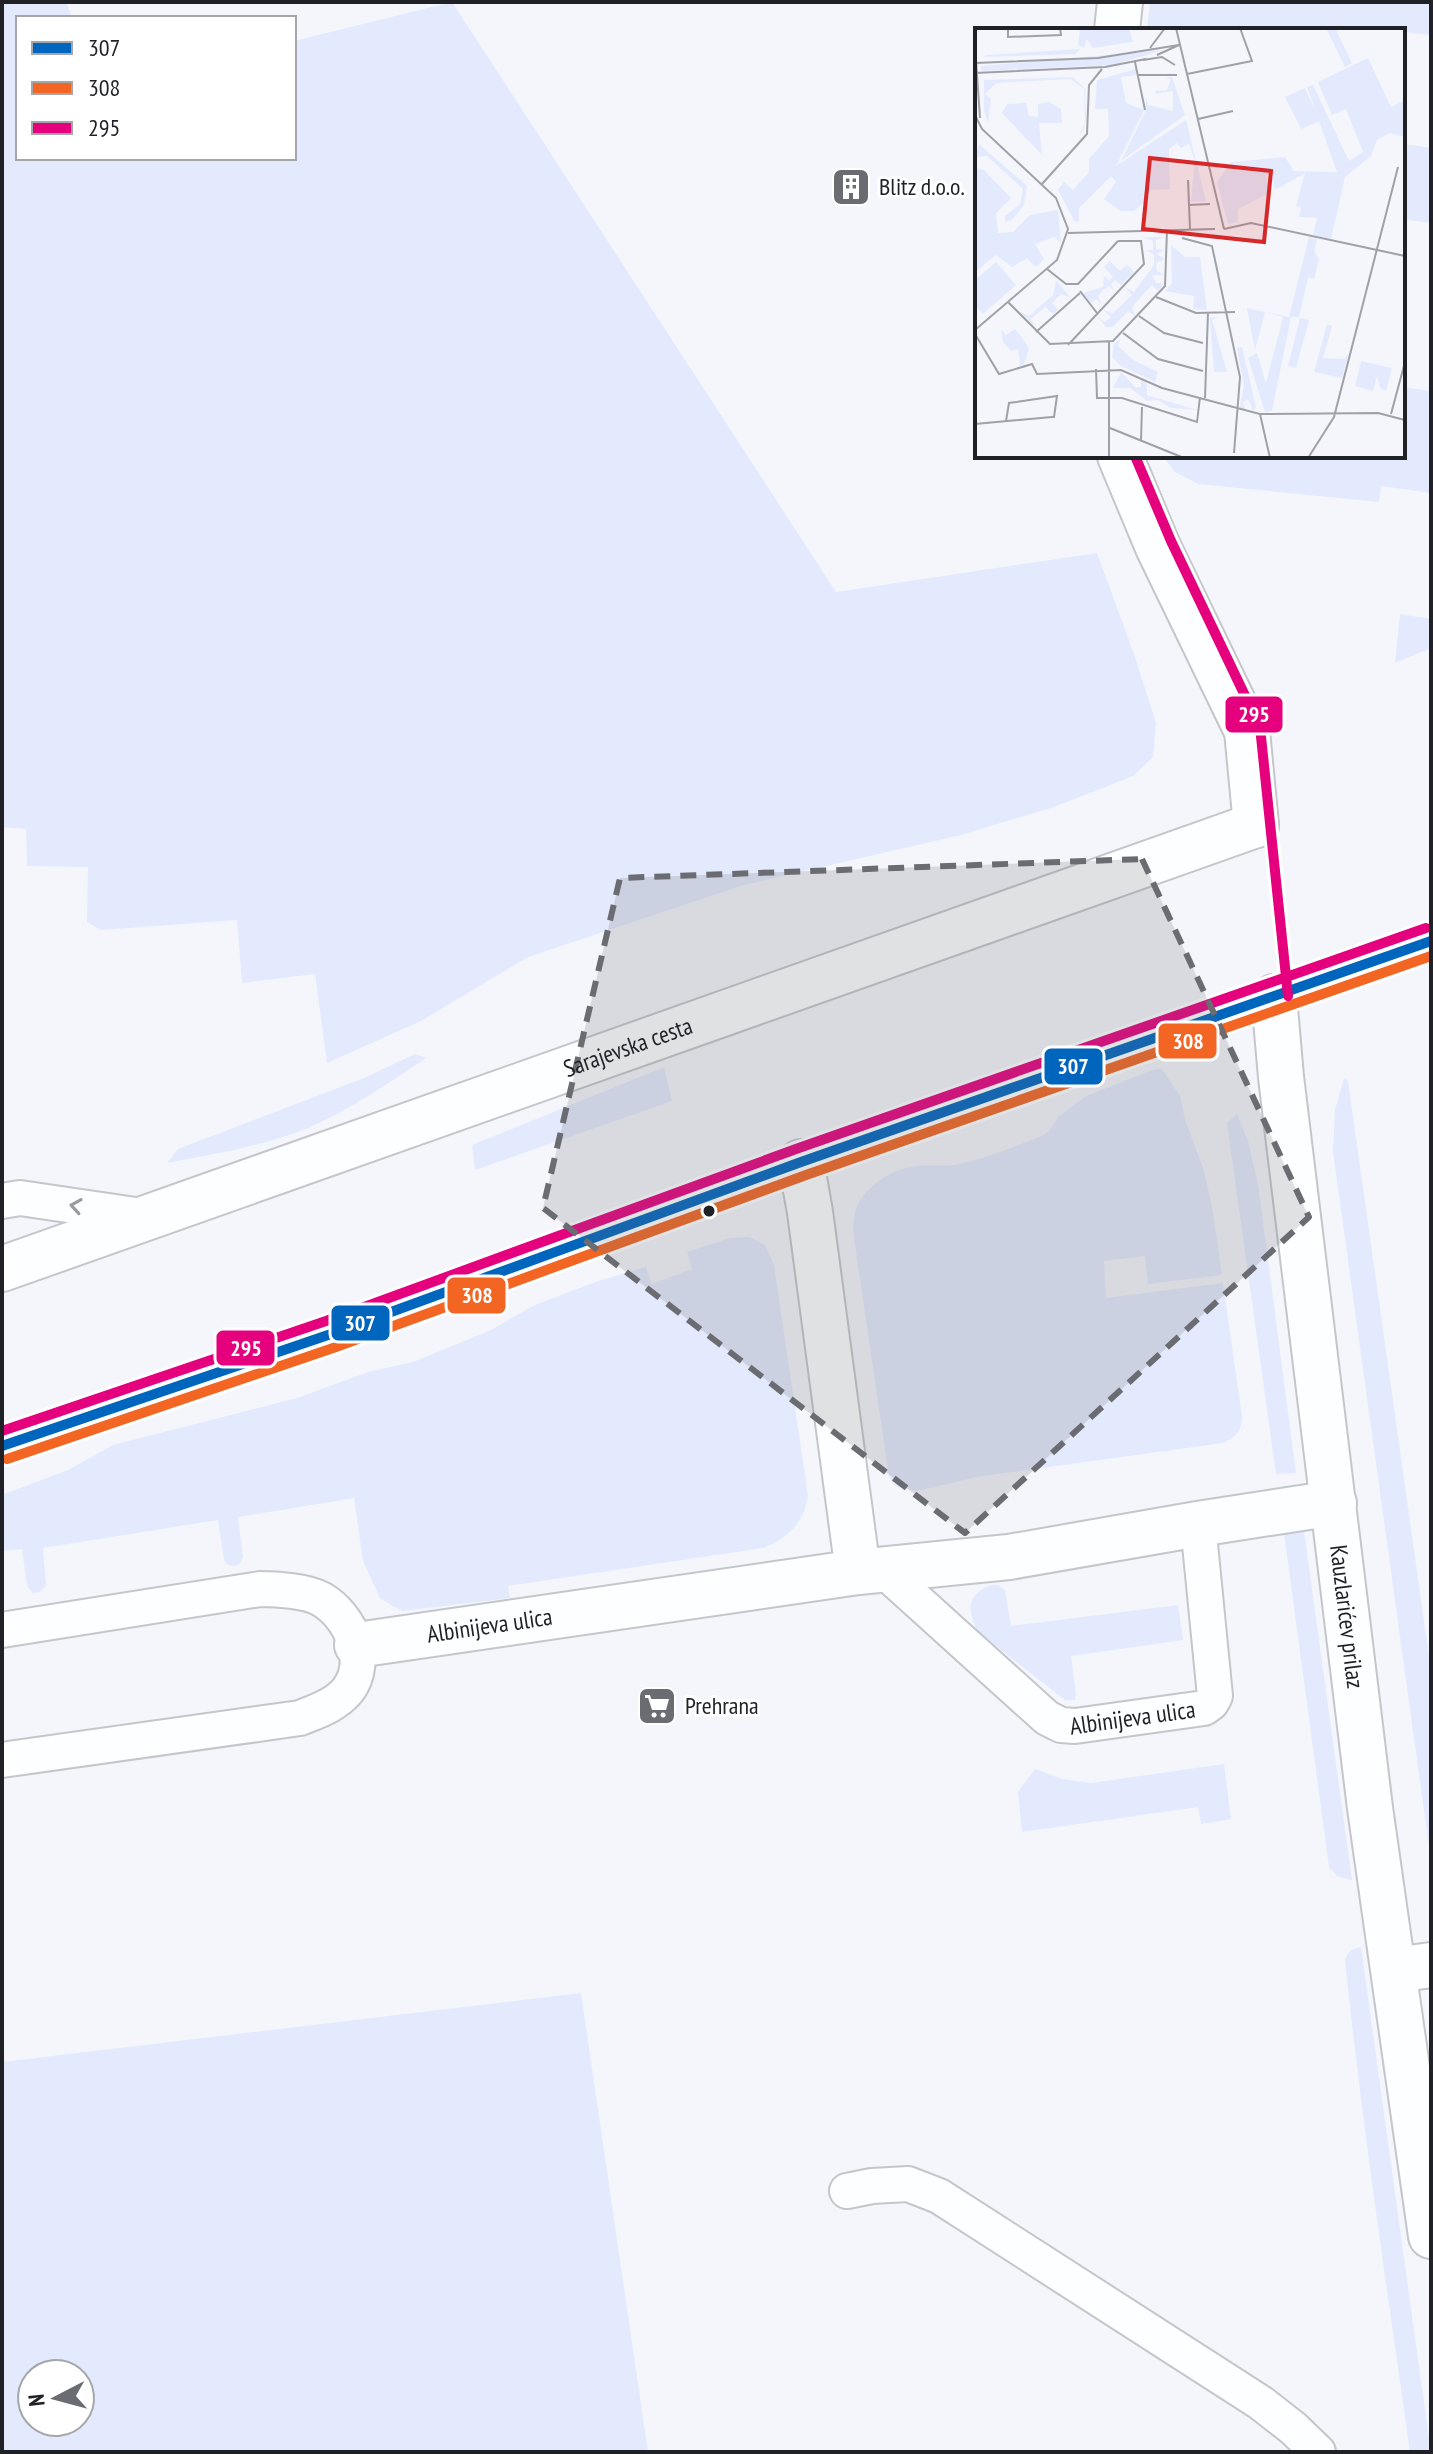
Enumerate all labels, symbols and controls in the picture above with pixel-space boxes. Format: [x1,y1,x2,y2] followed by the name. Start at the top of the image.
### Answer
[16,16,296,160] legend
[975,28,1405,458] inset map
[88,32,120,63] text: 307
[88,72,120,103] text: 308
[88,112,120,143] text: 295
[830,166,872,208] building icon: Blitz d.o.o.
[879,171,965,202] place label: Blitz d.o.o.
[1224,695,1284,734] line badge: 295
[1238,700,1270,728] text: 295
[559,1010,696,1084] street label: Sarajevska cesta
[1157,1022,1218,1060] line badge: 308
[1172,1027,1204,1055] text: 308
[1043,1047,1104,1086] line badge: 307
[1057,1052,1089,1080] text: 307
[69,1198,83,1215] one-way arrow
[701,1203,717,1219] unlabelled marker
[446,1276,507,1315] line badge: 308
[461,1281,493,1309] text: 308
[330,1304,391,1342] line badge: 307
[344,1309,376,1337] text: 307
[215,1329,276,1367] line badge: 295
[230,1334,262,1362] text: 295
[1323,1543,1371,1690] street label: Kauzlarićev prilaz
[425,1601,554,1650] street label: Albinijeva ulica
[636,1685,678,1727] supermarket icon: Prehrana
[685,1690,759,1721] place label: Prehrana
[1068,1693,1197,1742] street label: Albinijeva ulica
[16,2358,96,2438] north arrow
[22,2393,51,2407] text: N

